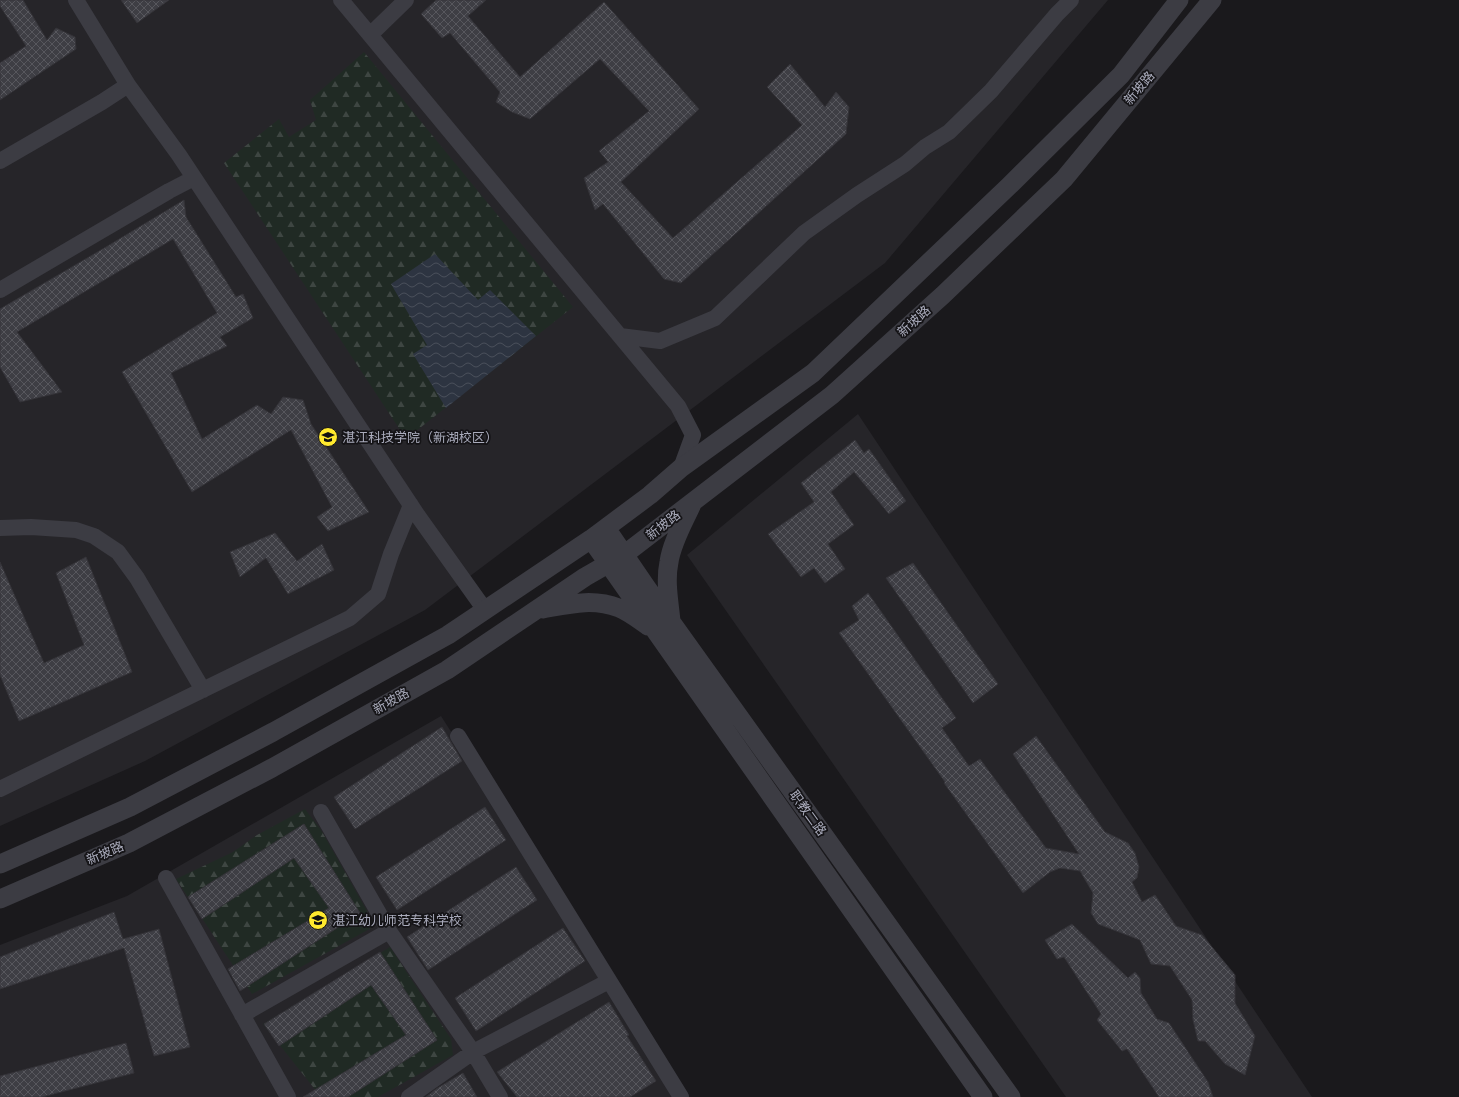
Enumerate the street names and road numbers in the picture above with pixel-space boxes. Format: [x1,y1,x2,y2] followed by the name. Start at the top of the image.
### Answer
[1120,68,1158,108] street label: 新坡路
[894,302,934,340] street label: 新坡路
[642,506,684,544] street label: 新坡路
[370,684,412,718] street label: 新坡路
[786,787,830,839] street label: 职教二路
[84,838,126,868] street label: 新坡路

